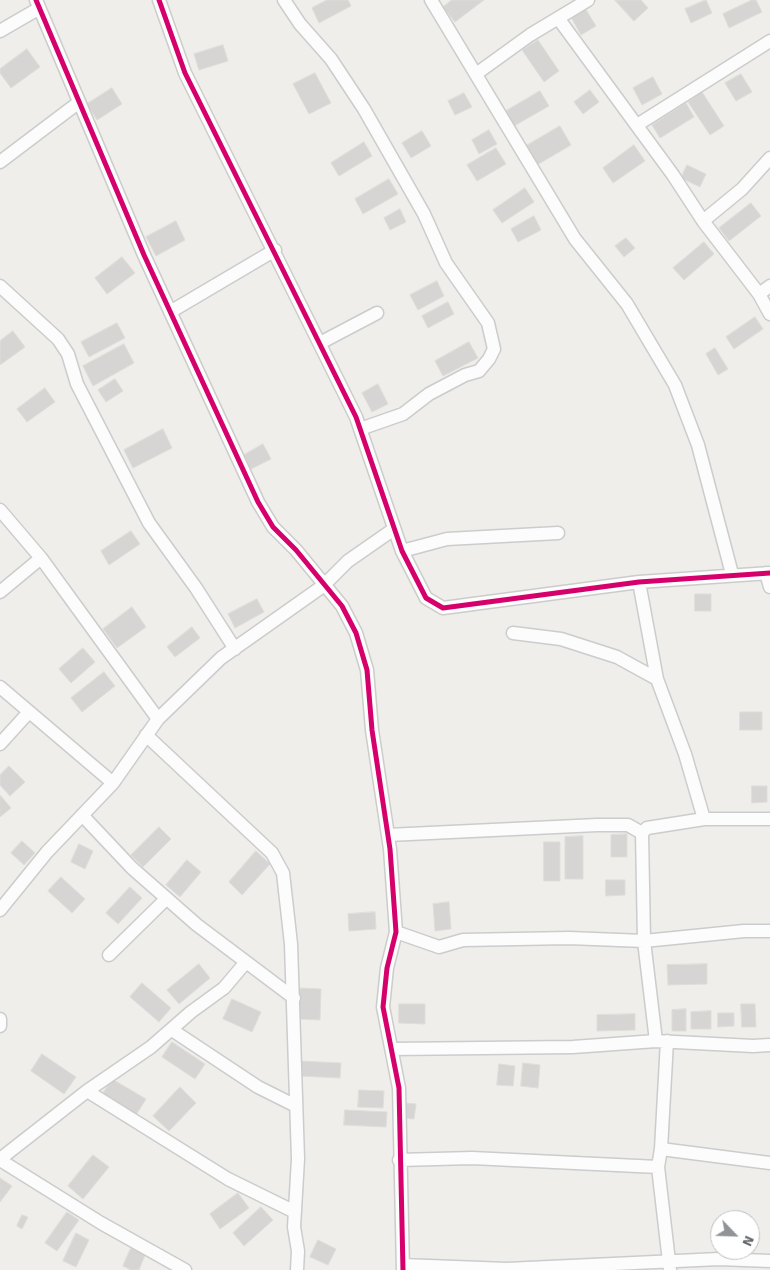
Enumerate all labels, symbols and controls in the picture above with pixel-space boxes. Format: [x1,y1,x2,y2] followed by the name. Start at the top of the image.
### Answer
[710,1210,760,1260] north arrow
[738,1233,758,1249] text: N

